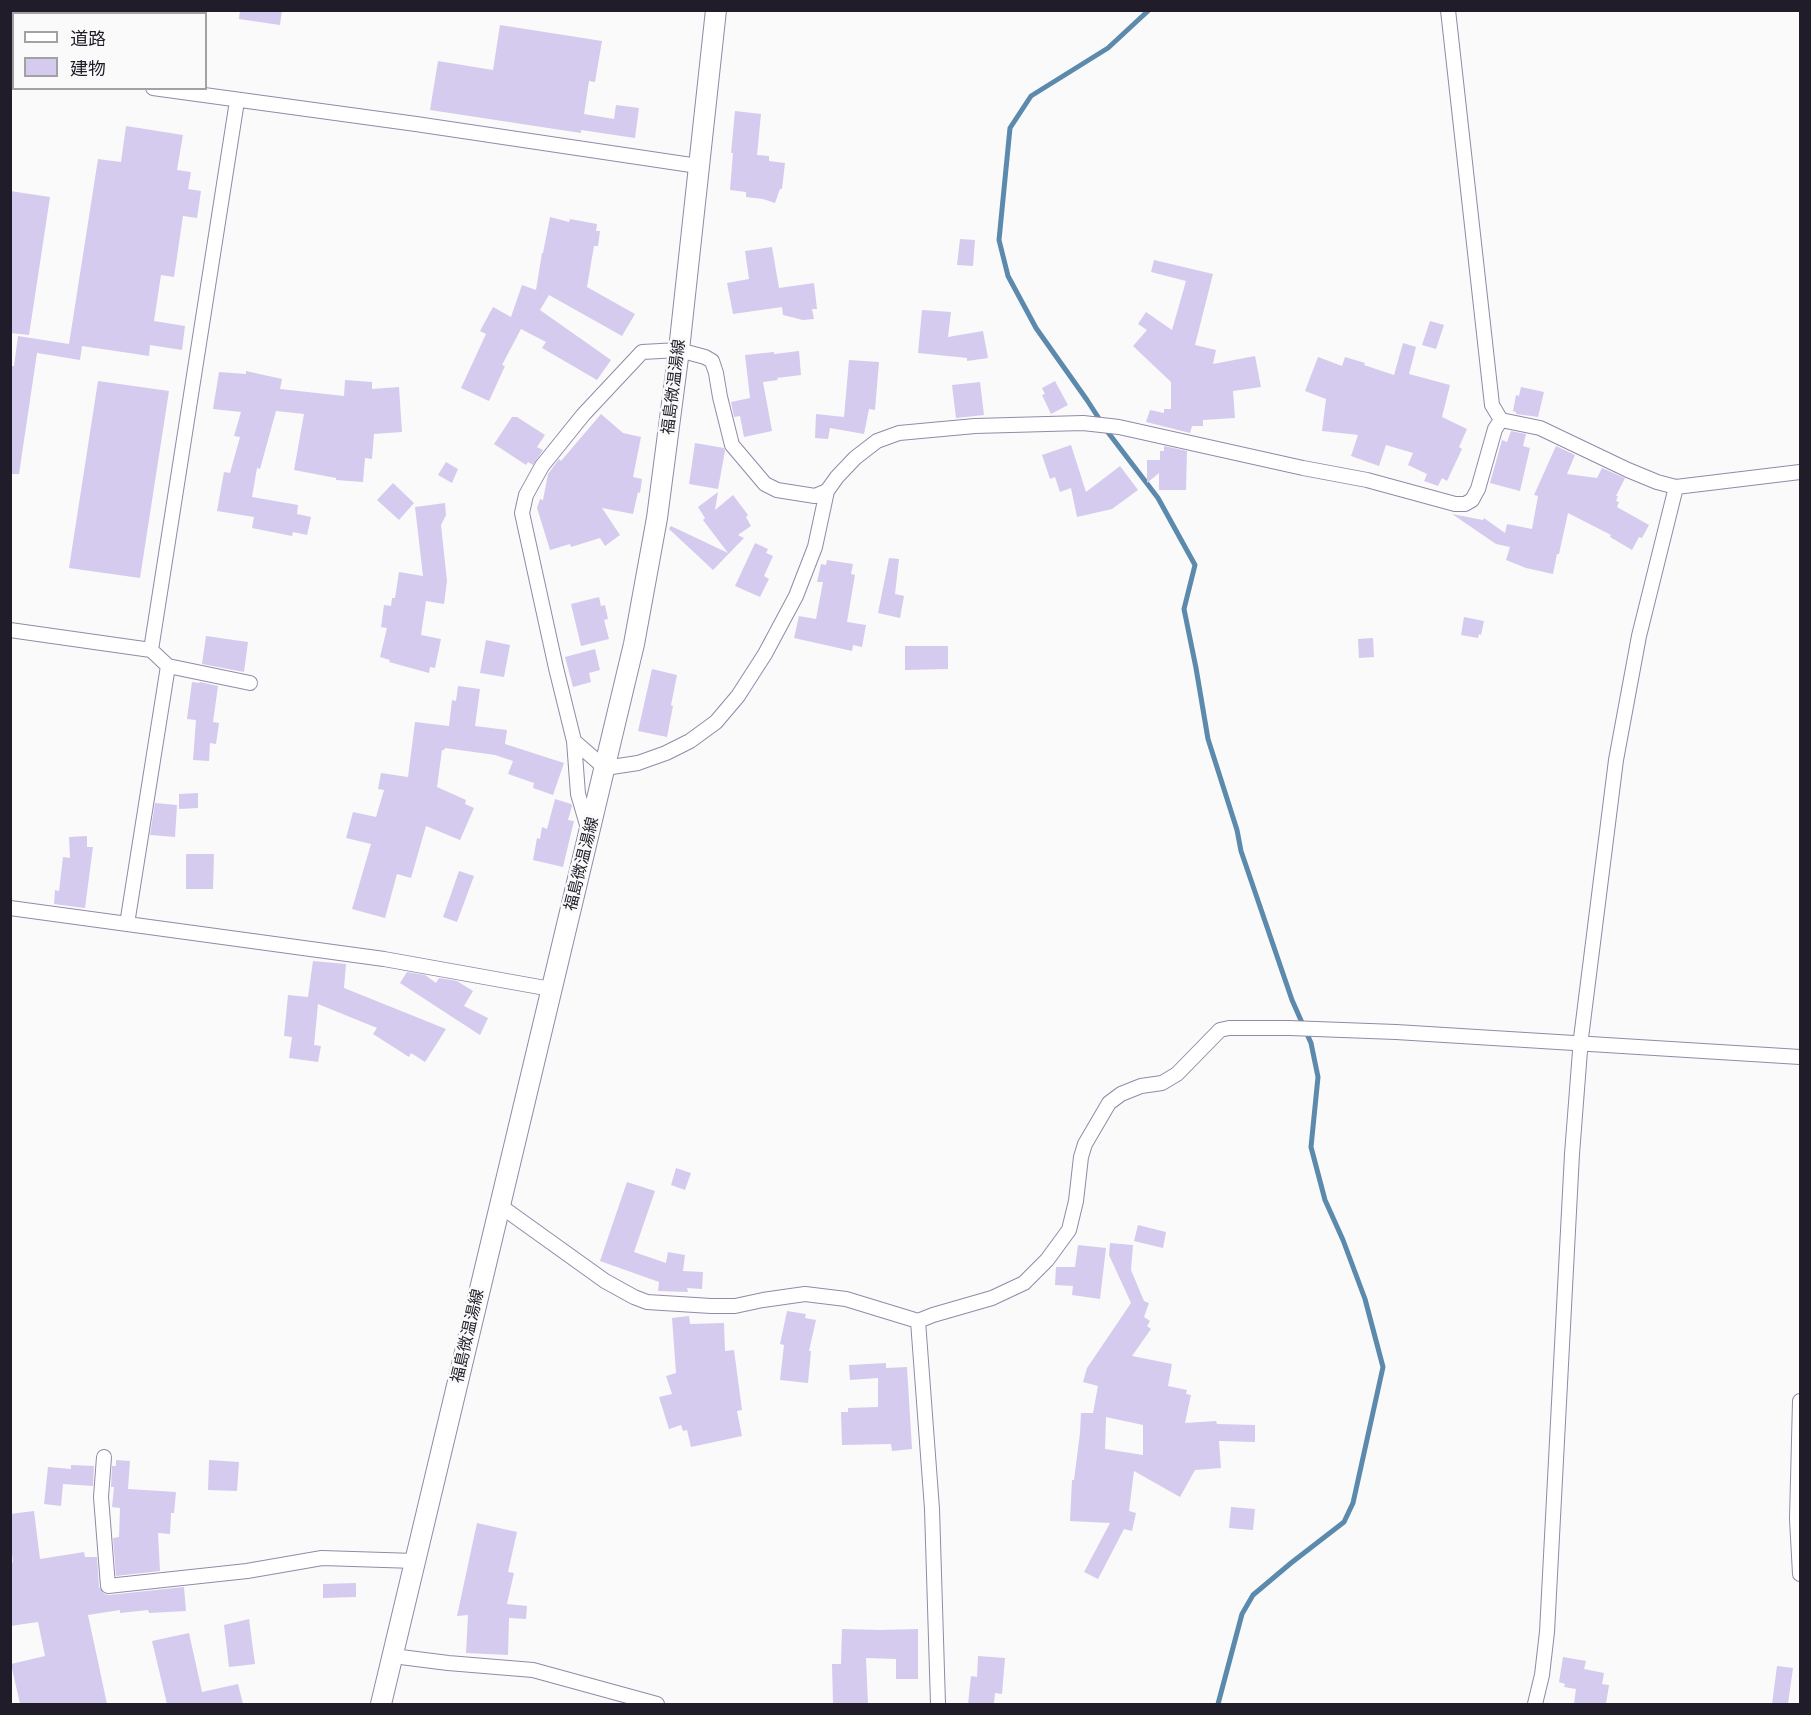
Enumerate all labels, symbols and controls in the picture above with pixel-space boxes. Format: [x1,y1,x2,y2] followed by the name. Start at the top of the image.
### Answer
[12,12,207,90] legend
[70,28,106,50] text: 道路
[70,58,106,80] text: 建物
[659,338,689,436] street label: 福島微温湯線
[561,815,603,913] street label: 福島微温湯線
[448,1287,488,1385] street label: 福島微温湯線

